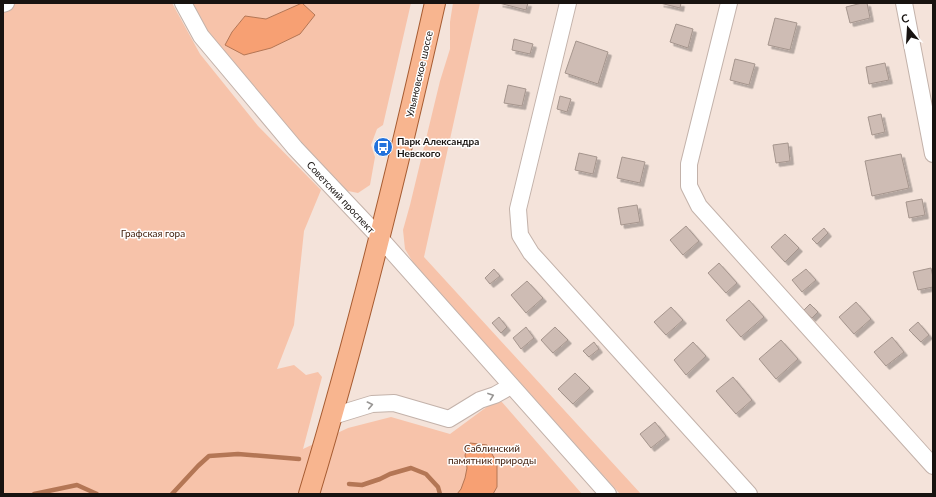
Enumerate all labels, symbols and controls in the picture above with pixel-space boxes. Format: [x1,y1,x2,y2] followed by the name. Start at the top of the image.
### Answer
[888,8,928,48] north arrow
[899,10,911,25] text: С
[403,30,435,118] street label: Ульяновское шоссе
[397,135,479,159] place label: Парк Александра Невского
[372,136,394,158] bus stop icon: Парк Александра Невского
[305,158,377,236] street label: Советский проспект
[121,227,185,239] park label: Графская гора
[488,392,495,400] one-way arrow
[367,401,373,409] one-way arrow
[448,442,536,466] park label: Саблинский памятник природы

